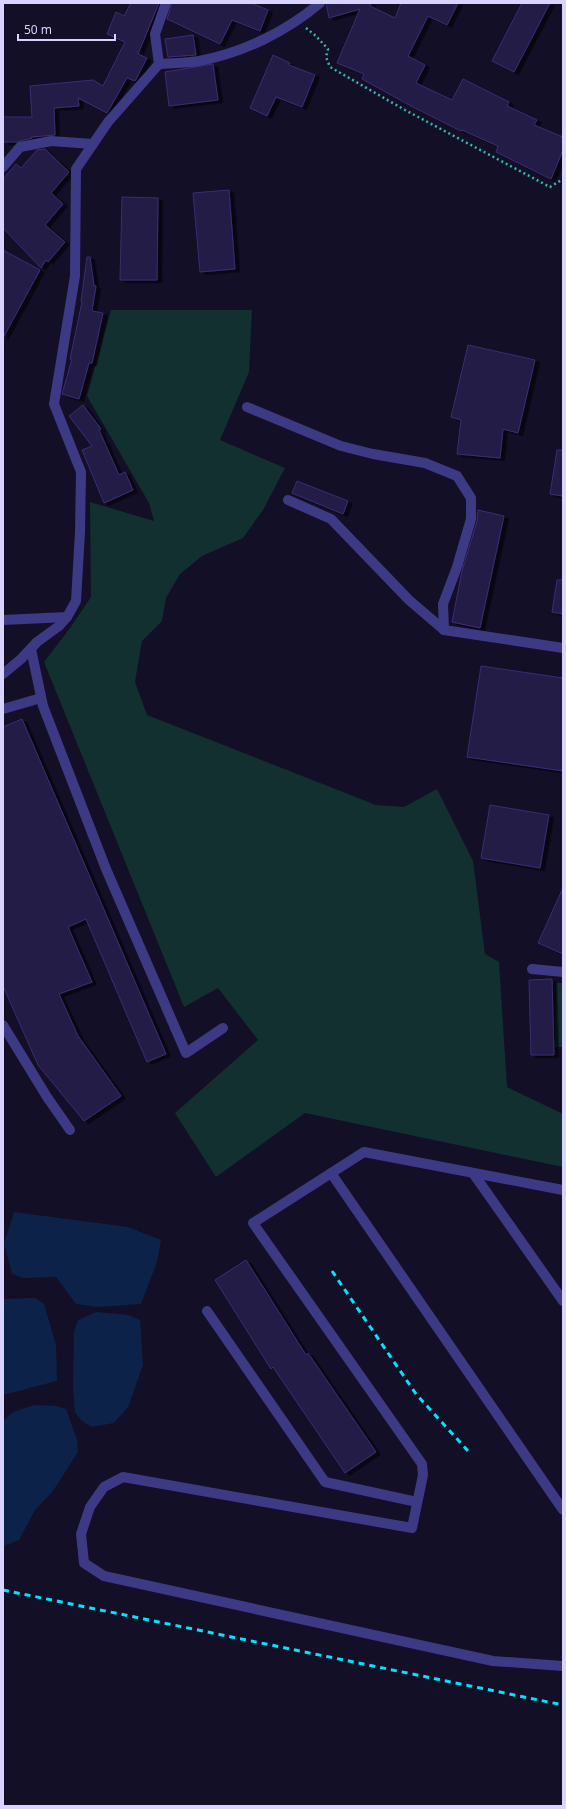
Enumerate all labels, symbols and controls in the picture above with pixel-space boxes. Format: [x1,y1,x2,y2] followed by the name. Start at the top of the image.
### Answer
[18,16,115,42] scale bar
[24,21,52,38] text: 50 m

